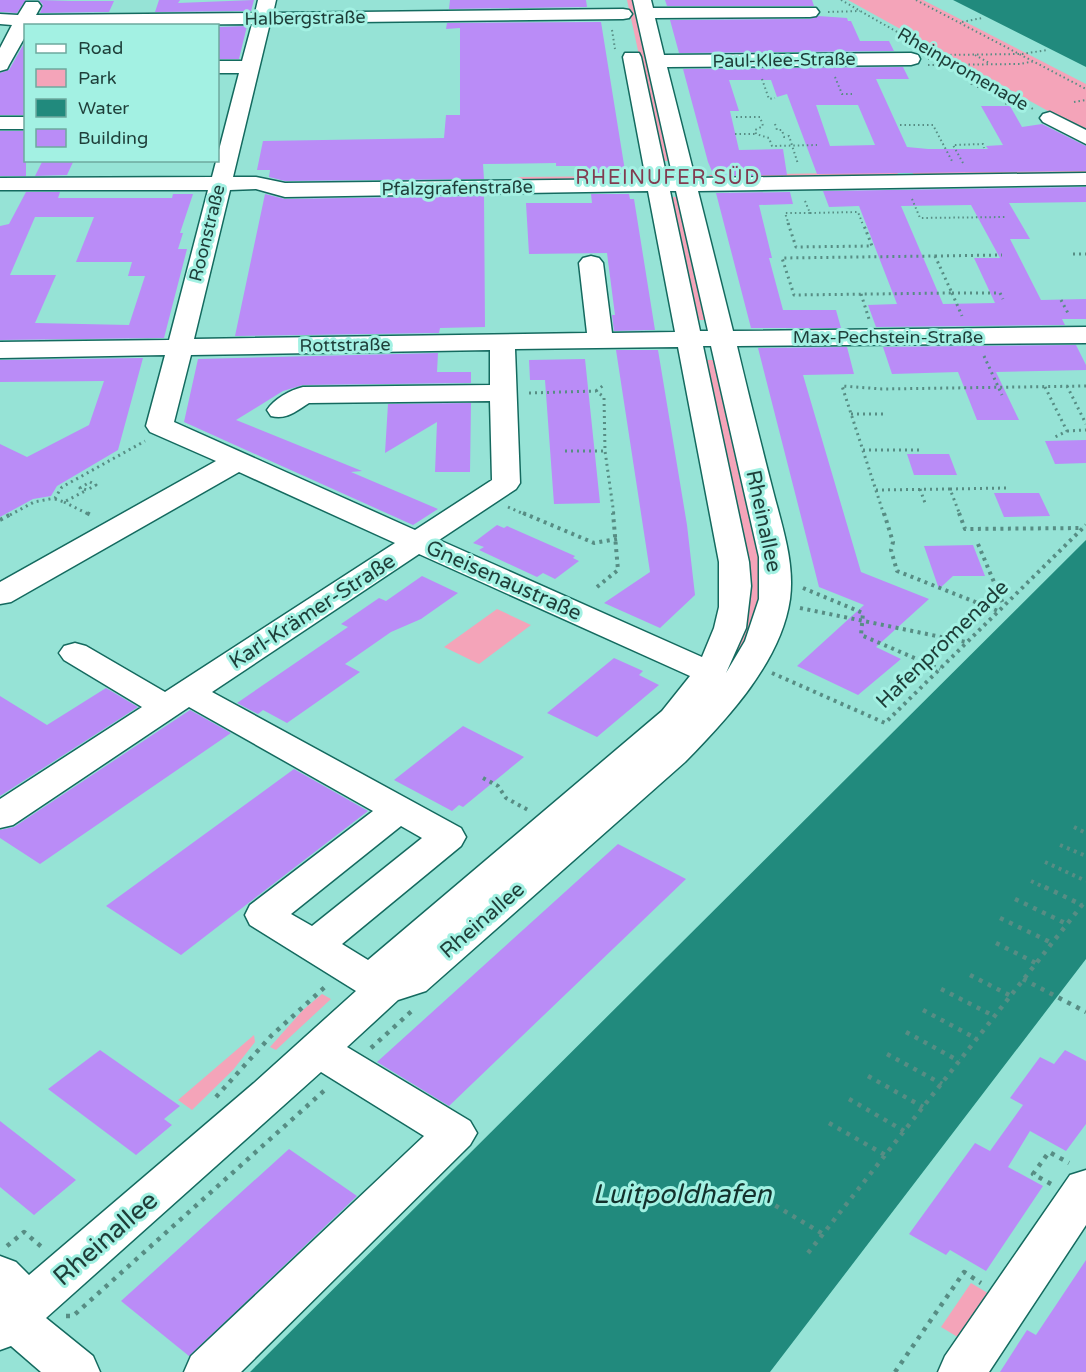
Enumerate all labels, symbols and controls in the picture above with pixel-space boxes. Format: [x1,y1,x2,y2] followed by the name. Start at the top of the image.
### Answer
[244,6,366,30] street label: Halbergstraße
[894,23,1032,115] street label: Rheinpromenade
[24,24,219,162] legend
[78,37,123,59] text: Road
[712,48,856,72] street label: Paul-Klee-Straße
[78,67,117,89] text: Park
[78,97,129,119] text: Water
[78,127,148,149] text: Building
[575,165,761,190] district label: RHEINUFER SÜD
[381,176,533,200] street label: Pfalzgrafenstraße
[184,182,230,284] street label: Roonstraße
[793,326,983,348] street label: Max-Pechstein-Straße
[299,333,391,357] street label: Rottstraße
[741,468,787,575] street label: Rheinallee
[422,535,586,626] street label: Gneisenaustraße
[225,548,400,674] street label: Karl-Krämer-Straße
[871,575,1014,714] street label: Hafenpromenade
[435,877,530,964] street label: Rheinallee
[593,1178,772,1211] water label: Luitpoldhafen
[47,1185,164,1292] street label: Rheinallee

